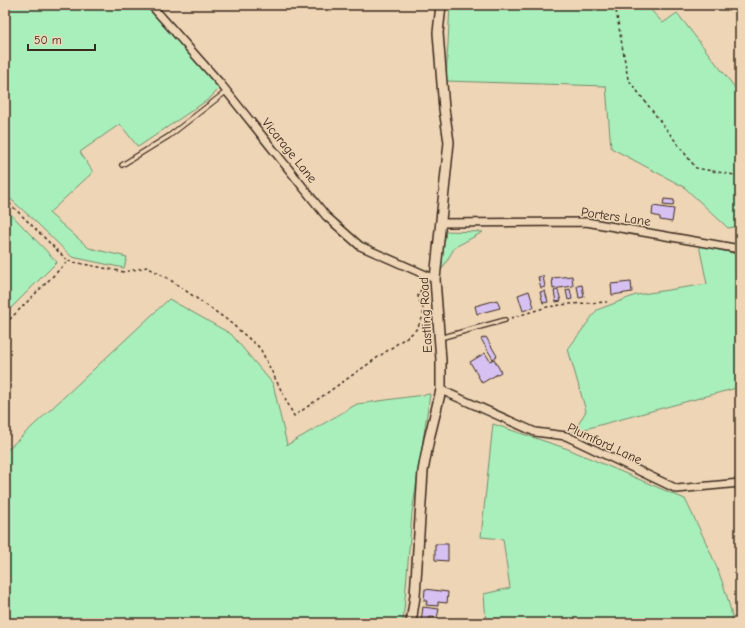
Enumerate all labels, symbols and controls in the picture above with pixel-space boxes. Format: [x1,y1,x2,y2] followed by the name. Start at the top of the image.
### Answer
[28,26,95,52] scale bar
[34,33,62,47] text: 50 m
[259,115,321,186] street label: Vicarage Lane
[580,204,652,229] street label: Porters Lane
[416,277,435,353] street label: Eastling Road
[565,420,645,467] street label: Plumford Lane

